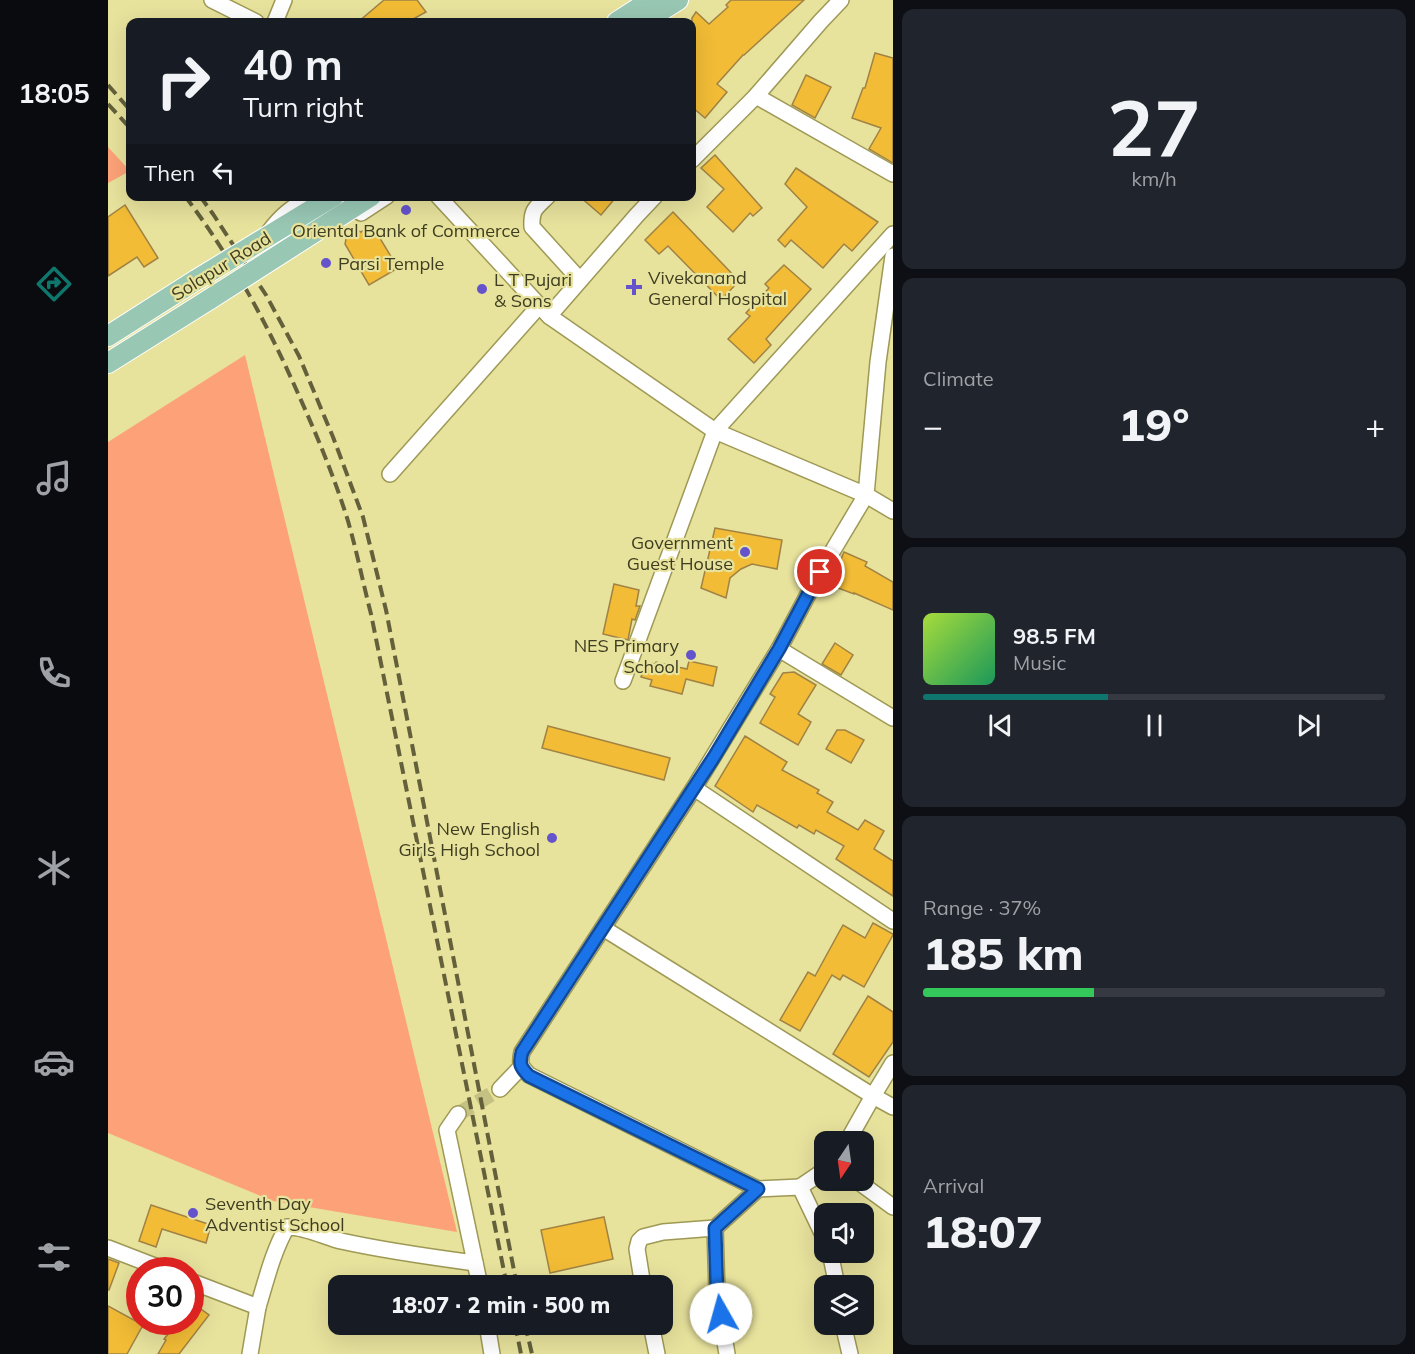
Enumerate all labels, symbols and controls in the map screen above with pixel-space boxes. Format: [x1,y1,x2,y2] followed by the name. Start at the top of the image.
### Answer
[243,38,343,91] text: 40 m
[144,42,222,120] icon: right
[18,76,90,110] text: 18:05
[1107,78,1201,176] text: 27
[243,90,363,124] text: Turn right
[207,156,240,189] icon: left
[144,159,195,187] text: Then
[1131,166,1177,191] text: km/h
[399,203,413,217] marker: Oriental Bank of Commerce
[292,219,520,242] place label: Oriental Bank of Commerce
[167,226,275,306] street label: Solapur Road
[338,252,444,275] place label: Parsi Temple
[319,256,333,270] marker: Parsi Temple
[33,263,75,305] icon: directions
[648,266,787,310] place label: Vivekanand General Hospital
[494,268,572,312] place label: L T Pujari & Sons
[625,278,643,296] marker: Vivekanand General Hospital
[475,282,489,296] marker: L T Pujari & Sons
[923,366,994,391] text: Climate
[1118,396,1190,452] text: 19°
[923,405,943,446] text: −
[1365,405,1385,446] text: +
[33,457,75,499] icon: music
[627,531,733,575] place label: Government Guest House
[738,545,752,559] marker: Government Guest House
[794,546,845,597] pin
[803,555,836,588] icon: arrive
[1013,622,1096,650] text: 98.5 FM
[574,634,679,678] place label: NES Primary School
[684,648,698,662] marker: NES Primary School
[1013,650,1066,675] text: Music
[33,652,75,694] icon: phone
[984,709,1017,742] icon: previous
[1138,709,1171,742] icon: pause
[1292,709,1325,742] icon: next
[398,817,540,861] place label: New English Girls High School
[545,831,559,845] marker: New English Girls High School
[33,847,75,889] icon: climate
[923,895,1041,920] text: Range · 37%
[923,925,1084,981] text: 185 km
[33,1041,75,1083] icon: car
[814,1131,874,1191] north arrow
[814,1131,874,1335] map controls
[923,1173,984,1198] text: Arrival
[205,1192,345,1236] place label: Seventh Day Adventist School
[814,1203,874,1263] button: sound
[923,1203,1043,1259] text: 18:07
[186,1206,200,1220] marker: Seventh Day Adventist School
[33,1236,75,1278] icon: filters
[126,1257,204,1335] speed limit sign: 30
[814,1275,874,1335] button: layers
[689,1282,753,1346] position arrow
[391,1291,610,1319] text: 18:07 · 2 min · 500 m

